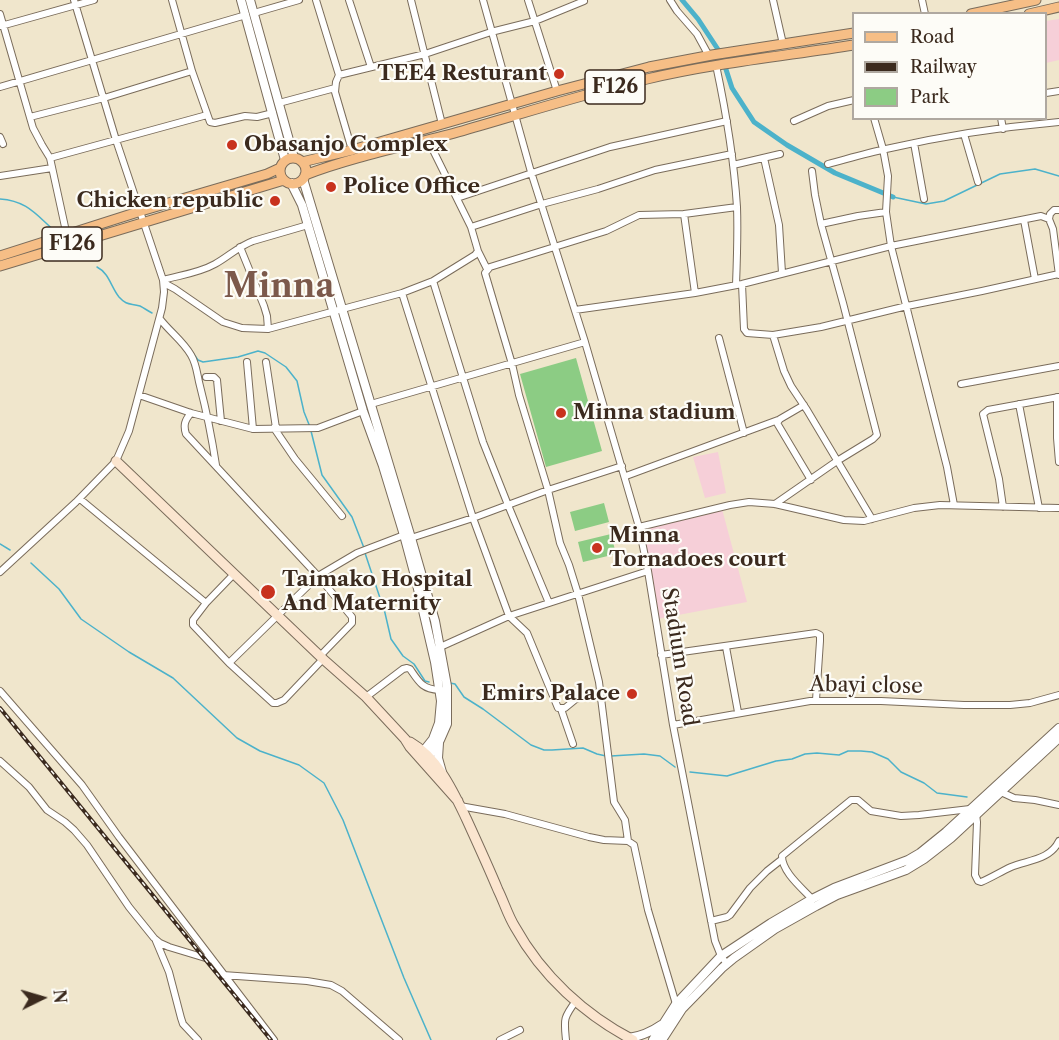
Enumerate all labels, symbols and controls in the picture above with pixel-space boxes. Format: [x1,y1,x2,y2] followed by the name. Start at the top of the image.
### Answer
[852,12,1047,120] legend
[910,26,955,48] text: Road
[910,56,977,78] text: Railway
[377,61,547,87] place label: TEE4 Resturant
[552,67,566,81] marker: TEE4 Resturant
[585,70,645,104] road number: F126
[910,86,949,108] text: Park
[244,132,448,158] place label: Obasanjo Complex
[225,138,239,152] marker: Obasanjo Complex
[343,174,480,200] place label: Police Office
[324,180,338,194] marker: Police Office
[77,188,263,214] place label: Chicken republic
[268,194,282,208] marker: Chicken republic
[42,227,102,261] road number: F126
[223,267,335,307] district label: Minna
[573,400,736,426] place label: Minna stadium
[554,406,568,420] marker: Minna stadium
[609,523,786,573] place label: Minna Tornadoes court
[590,541,604,555] marker: Minna Tornadoes court
[282,567,472,617] place label: Taimako Hospital And Maternity
[259,583,277,601] marker: Taimako Hospital And Maternity
[656,586,702,728] street label: Stadium Road
[809,672,923,700] street label: Abayi close
[481,681,620,707] place label: Emirs Palace
[625,687,639,701] marker: Emirs Palace
[12,968,72,1028] north arrow
[49,989,70,1004] text: N

